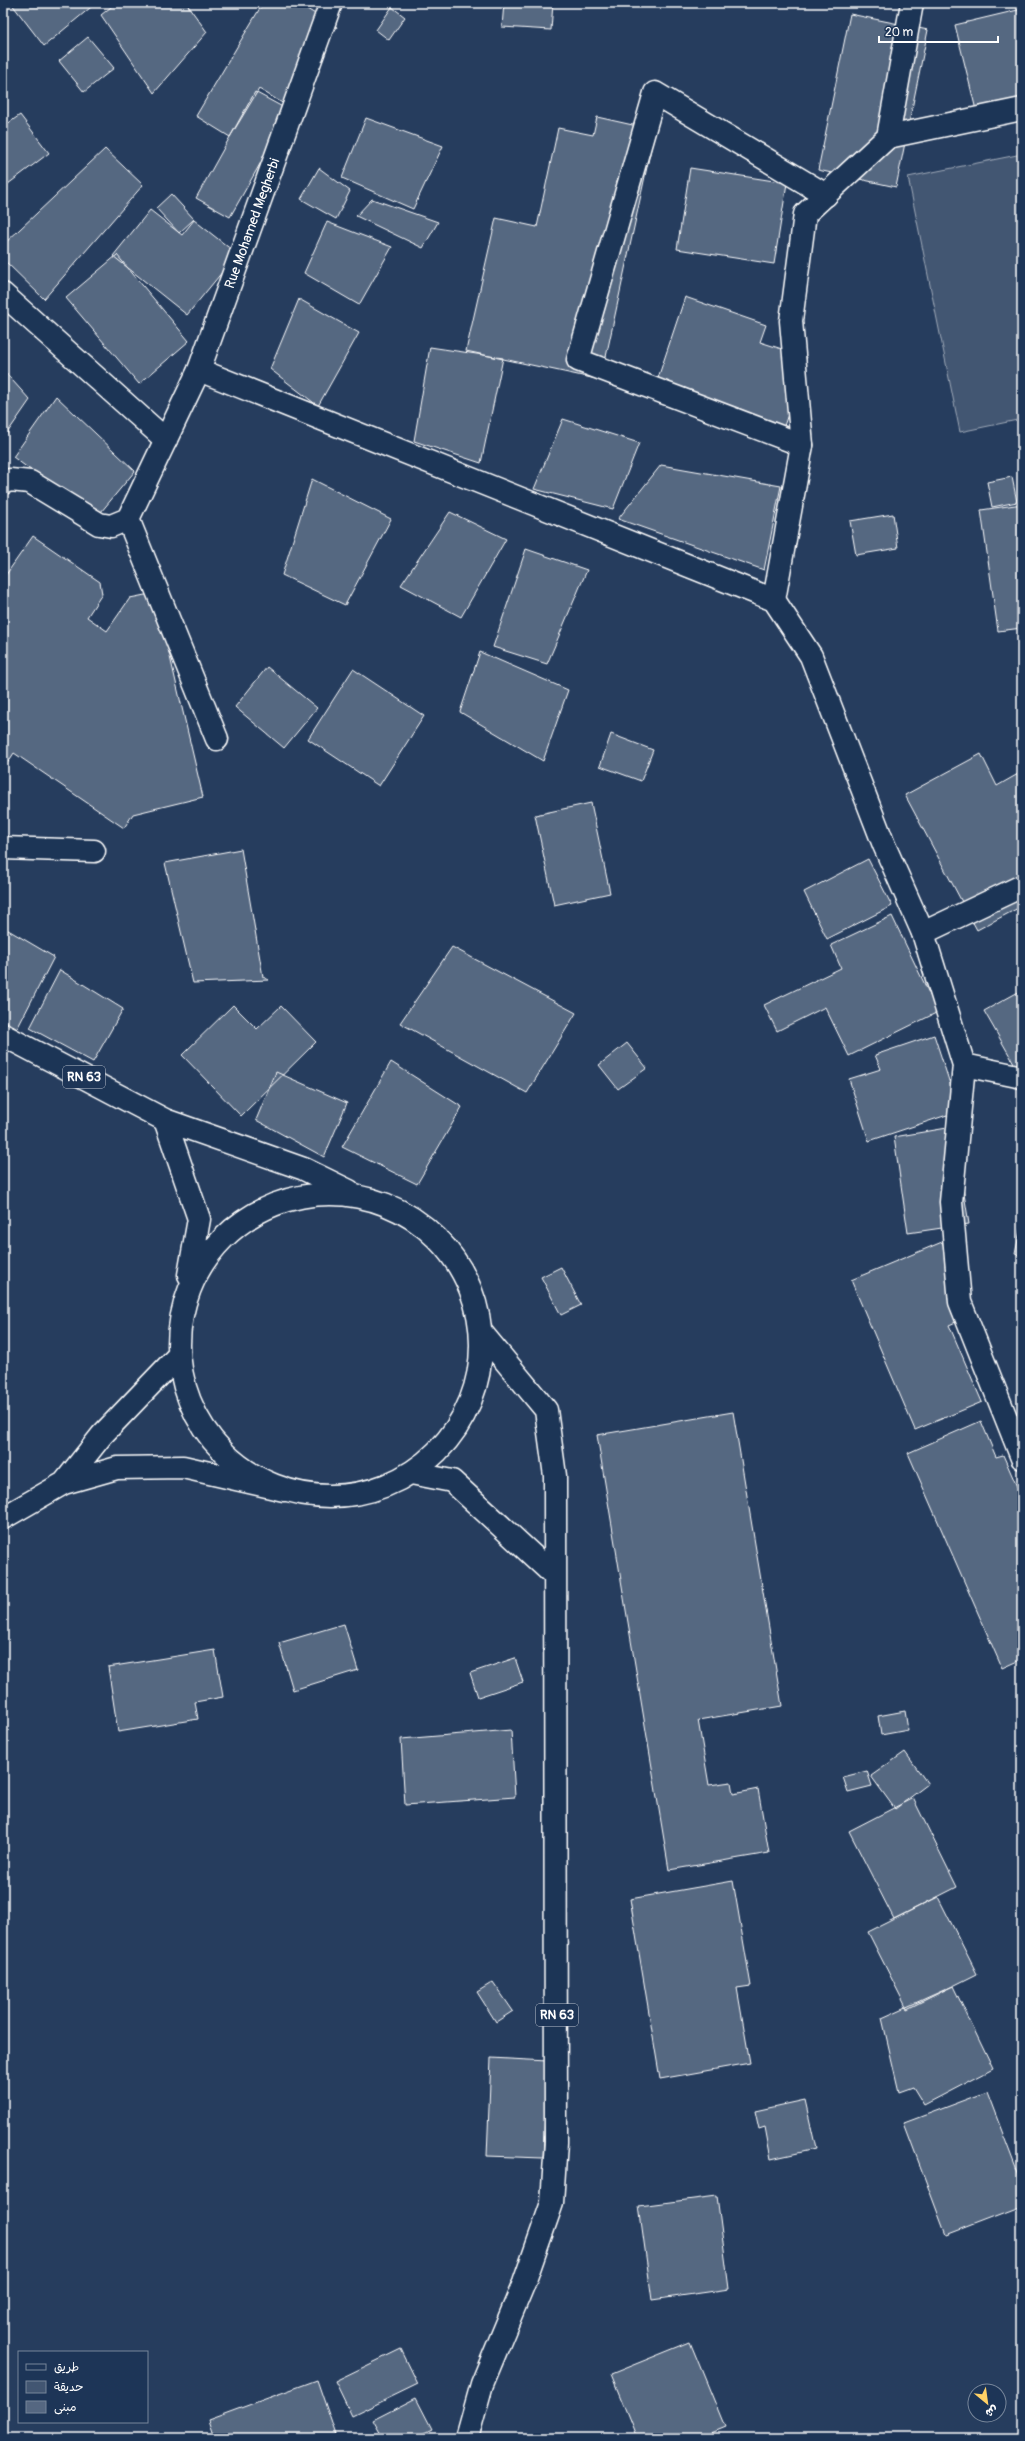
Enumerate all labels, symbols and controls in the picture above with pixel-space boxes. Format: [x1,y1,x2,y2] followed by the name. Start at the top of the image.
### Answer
[879,18,998,44] scale bar
[885,25,914,40] text: 20 m
[221,155,283,291] street label: Rue Mohamed Megherbi
[63,1066,105,1088] road number: RN 63
[536,2004,578,2026] road number: RN 63
[18,2351,148,2423] legend
[54,2360,79,2375] text: طريق
[54,2380,83,2395] text: حديقة
[967,2383,1007,2423] north arrow
[54,2400,77,2415] text: مبنى
[983,2403,1000,2420] text: ش

